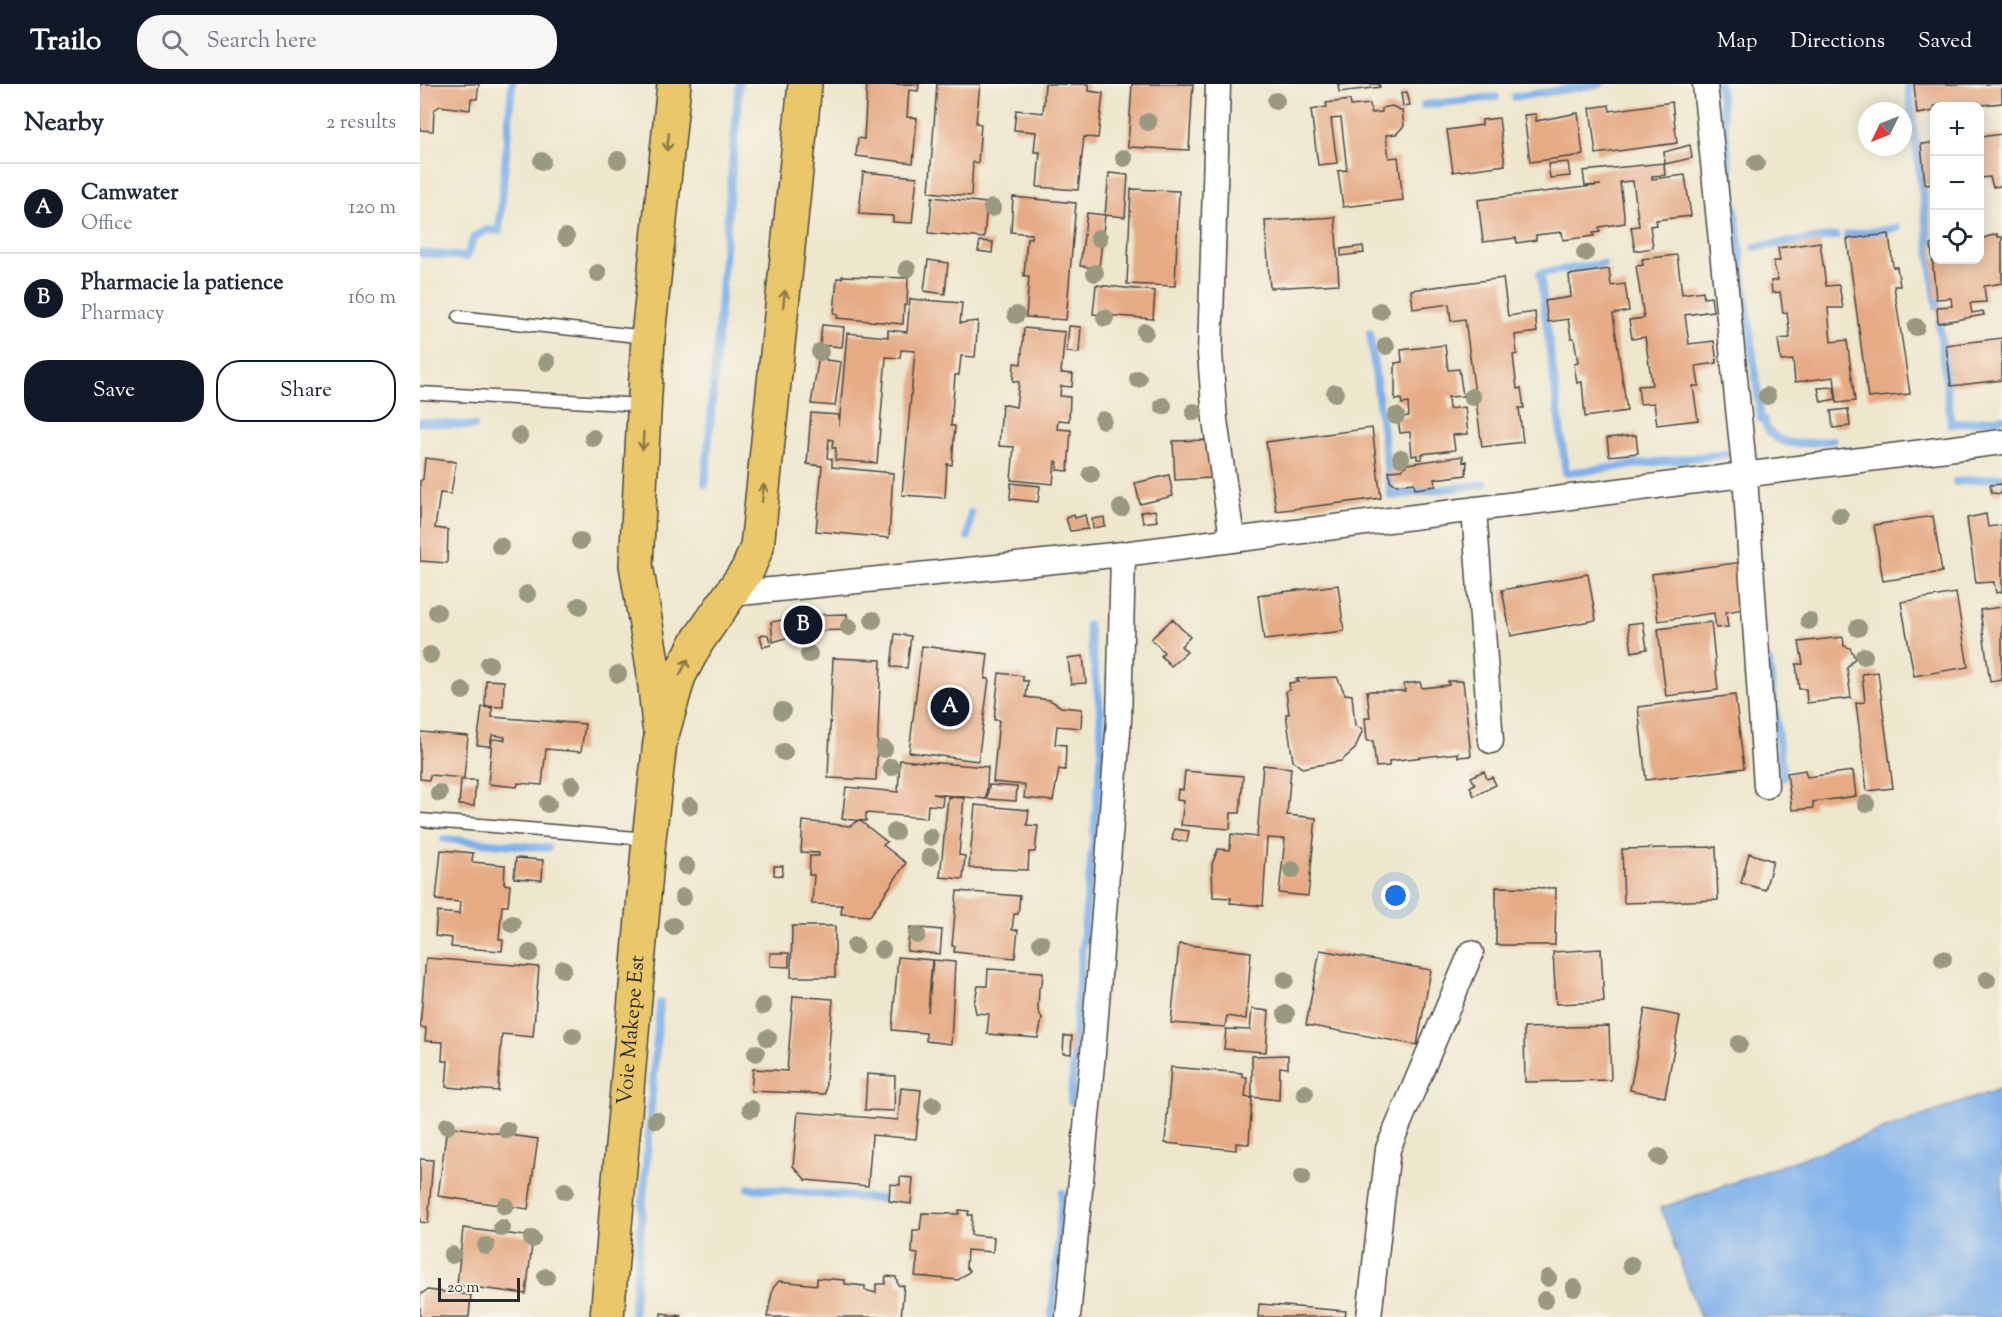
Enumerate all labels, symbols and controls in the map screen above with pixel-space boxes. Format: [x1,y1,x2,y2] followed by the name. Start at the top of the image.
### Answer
[137,15,557,69] search box
[30,22,101,62] text: Trailo
[158,26,191,59] icon: search
[206,26,317,58] text: Search here
[1717,27,1757,57] text: Map
[1790,27,1885,57] text: Directions
[1918,27,1972,57] text: Saved
[1858,102,1912,156] north arrow
[1930,102,1984,264] map controls
[1930,102,1984,156] button: +
[24,105,104,142] text: Nearby
[326,109,396,138] text: 2 results
[662,132,673,152] one-way arrow
[1930,156,1984,210] button: −
[81,178,179,210] text: Camwater
[35,194,52,223] text: A
[348,194,396,223] text: 120 m
[81,210,133,239] text: Office
[1930,210,1984,264] button: locate
[81,268,283,300] text: Pharmacie la patience
[37,284,50,313] text: B
[348,284,396,313] text: 160 m
[779,290,790,310] one-way arrow
[81,300,164,329] text: Pharmacy
[24,360,204,422] button: Save
[216,360,396,422] button: Share
[637,431,648,451] one-way arrow
[758,484,769,504] one-way arrow
[784,602,823,648] pin: B
[679,658,690,676] one-way arrow
[930,684,970,730] pin: A
[1381,881,1410,910] your location
[611,954,654,1106] street label: Voie Makepe Est
[438,1275,520,1302] scale bar
[447,1277,480,1300] text: 20 m

